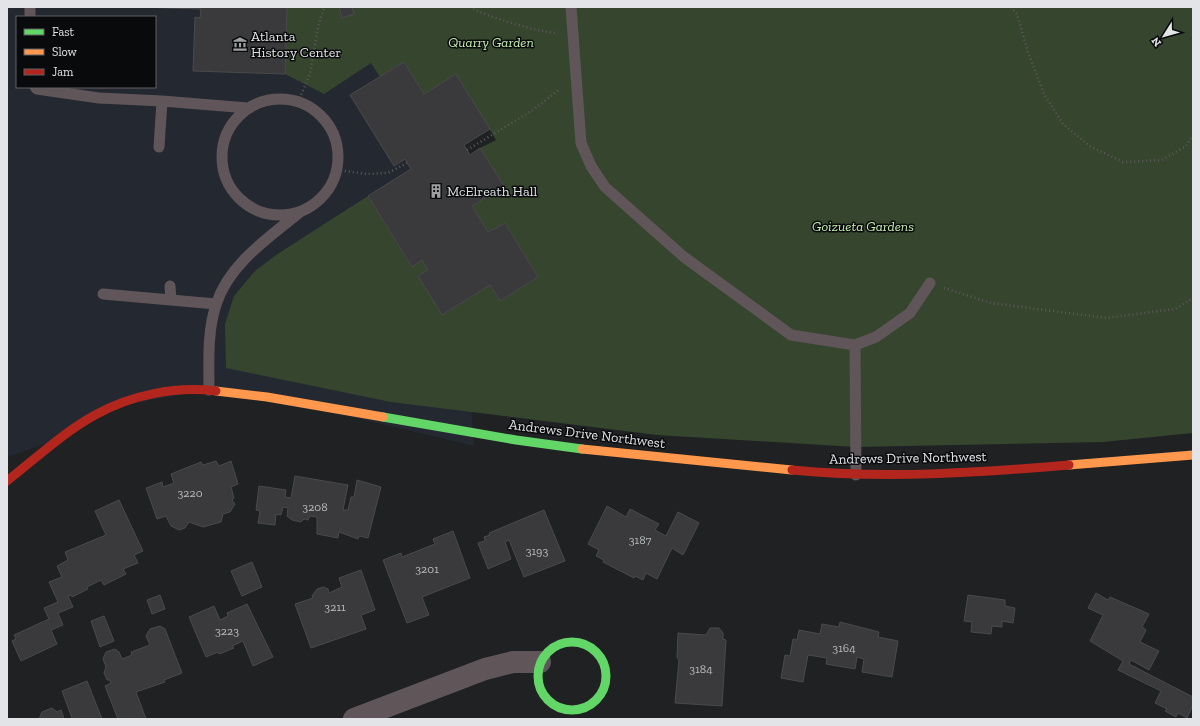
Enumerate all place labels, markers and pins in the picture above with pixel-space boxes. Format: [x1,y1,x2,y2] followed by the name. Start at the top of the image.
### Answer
[251,28,341,61] place label: Atlanta History Center
[232,36,248,52] museum icon: Atlanta History Center
[428,183,444,199] building icon: McElreath Hall
[447,183,537,200] place label: McElreath Hall

